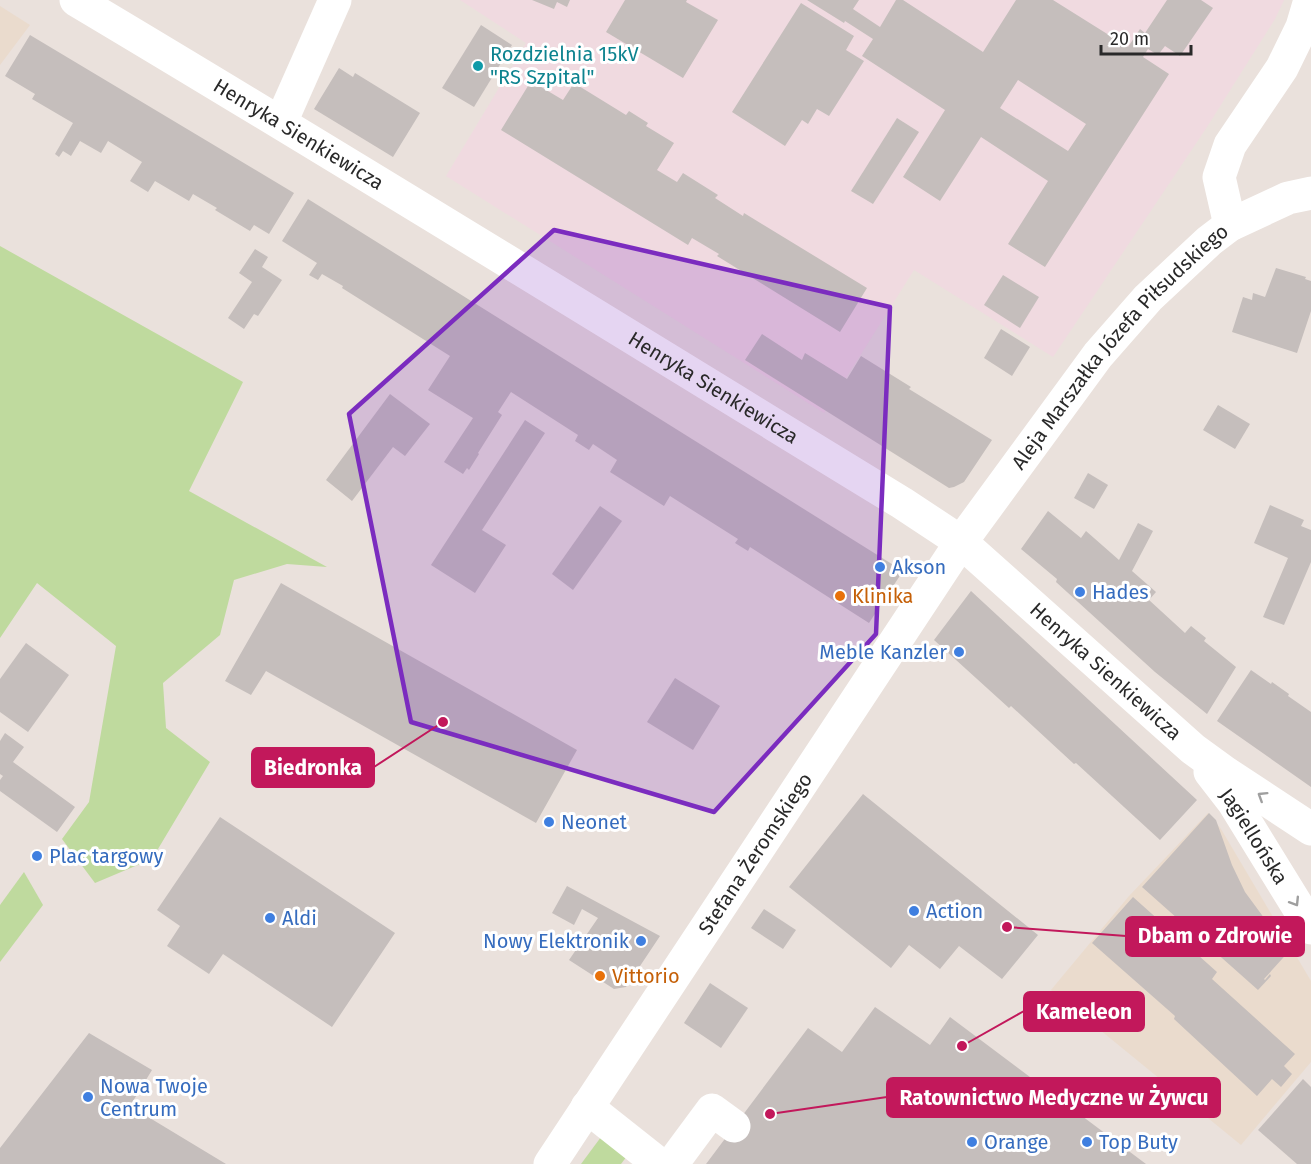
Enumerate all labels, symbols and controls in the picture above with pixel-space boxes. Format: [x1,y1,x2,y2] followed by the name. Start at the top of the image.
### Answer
[1101,18,1191,56] scale bar
[1110,28,1149,50] text: 20 m
[490,42,639,89] place label: Rozdzielnia 15kV "RS Szpital"
[471,59,485,73] marker: Rozdzielnia 15kV "RS Szpital"
[209,73,388,195] street label: Henryka Sienkiewicza
[1006,219,1233,474] street label: Aleja Marszałka Józefa Piłsudskiego
[624,326,803,449] street label: Henryka Sienkiewicza
[892,555,946,579] place label: Akson
[873,560,887,574] marker: Akson
[1092,580,1149,604] place label: Hades
[852,584,913,608] place label: Klinika
[1073,585,1087,599] marker: Hades
[833,589,847,603] marker: Klinika
[1025,597,1187,745] street label: Henryka Sienkiewicza
[819,640,947,664] place label: Meble Kanzler
[952,645,966,659] marker: Meble Kanzler
[252,748,374,787] callout: Biedronka
[264,755,362,781] text: Biedronka
[693,768,817,939] street label: Stefana Żeromskiego
[1215,783,1293,889] street label: Jagiellońska
[1258,792,1269,803] one-way arrow
[561,810,628,834] place label: Neonet
[542,815,556,829] marker: Neonet
[49,844,163,868] place label: Plac targowy
[30,849,44,863] marker: Plac targowy
[1288,896,1300,906] one-way arrow
[926,899,983,923] place label: Action
[907,904,921,918] marker: Action
[282,906,317,930] place label: Aldi
[263,911,277,925] marker: Aldi
[1126,917,1304,956] callout: Dbam o Zdrowie
[1138,923,1293,949] text: Dbam o Zdrowie
[483,929,630,953] place label: Nowy Elektronik
[634,934,648,948] marker: Nowy Elektronik
[612,964,680,988] place label: Vittorio
[593,969,607,983] marker: Vittorio
[1024,992,1144,1031] callout: Kameleon
[1036,999,1132,1025] text: Kameleon
[100,1074,208,1121] place label: Nowa Twoje Centrum
[887,1078,1220,1117] callout: Ratownictwo Medyczne w Żywcu
[899,1084,1209,1111] text: Ratownictwo Medyczne w Żywcu
[81,1090,95,1104] marker: Nowa Twoje Centrum
[984,1130,1048,1154] place label: Orange
[1099,1130,1178,1154] place label: Top Buty
[965,1135,979,1149] marker: Orange
[1080,1135,1094,1149] marker: Top Buty

